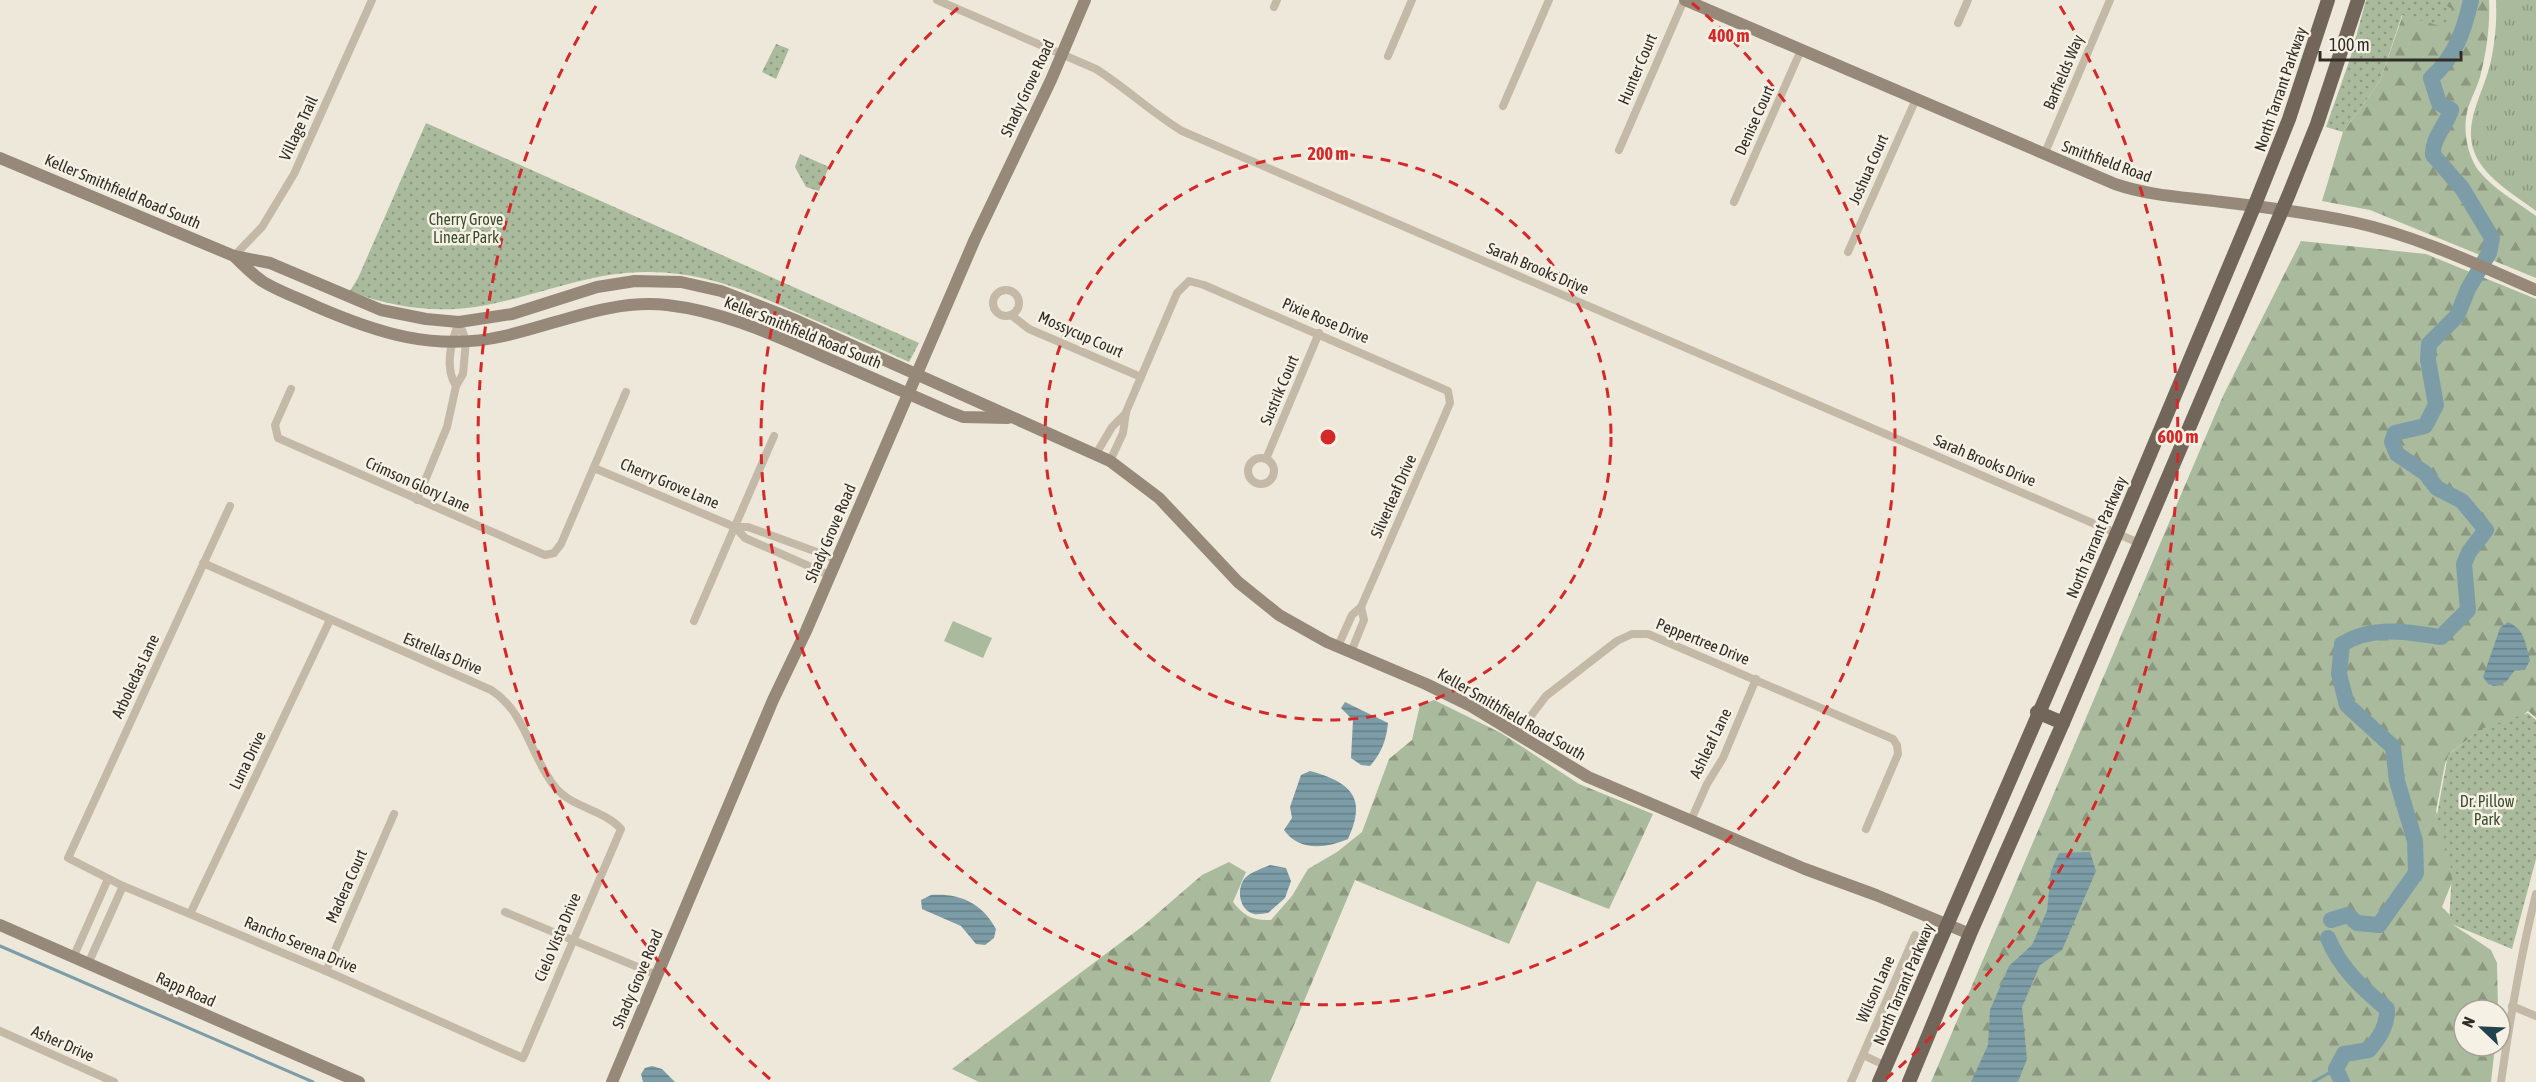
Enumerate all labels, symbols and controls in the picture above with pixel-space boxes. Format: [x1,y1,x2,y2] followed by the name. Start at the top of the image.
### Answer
[2250,24,2311,154] street label: North Tarrant Parkway
[2320,24,2461,62] scale bar
[1708,25,1749,46] text: 400 m
[1614,31,1660,107] street label: Hunter Court
[2039,31,2088,113] street label: Barfields Way
[2329,34,2370,55] text: 100 m
[997,36,1058,140] street label: Shady Grove Road
[1731,82,1778,158] street label: Denise Court
[275,92,322,164] street label: Village Trail
[1845,131,1892,207] street label: Joshua Court
[2060,136,2154,186] street label: Smithfield Road
[1308,143,1348,164] text: 200 m
[42,150,204,232] street label: Keller Smithfield Road South
[429,210,503,246] park label: Cherry Grove Linear Park
[1484,238,1592,298] street label: Sarah Brooks Drive
[722,292,884,372] street label: Keller Smithfield Road South
[1280,294,1372,346] street label: Pixie Rose Drive
[1035,307,1127,362] street label: Mossycup Court
[1256,352,1302,428] street label: Sustrik Court
[2158,426,2198,447] text: 600 m
[1318,427,1338,447] centre of rings
[1931,430,2039,490] street label: Sarah Brooks Drive
[1367,452,1419,540] street label: Silverleaf Drive
[363,453,473,516] street label: Crimson Glory Lane
[618,454,722,513] street label: Cherry Grove Lane
[2062,473,2131,601] street label: North Tarrant Parkway
[801,481,860,585] street label: Shady Grove Road
[1653,614,1752,669] street label: Peppertree Drive
[401,628,485,678] street label: Estrellas Drive
[108,631,162,721] street label: Arboledas Lane
[1435,664,1589,764] street label: Keller Smithfield Road South
[1685,705,1735,781] street label: Ashleaf Lane
[225,728,269,792] street label: Luna Drive
[2460,792,2515,828] park label: Dr. Pillow Park
[322,846,370,926] street label: Madera Court
[530,890,584,984] street label: Cielo Vista Drive
[242,912,360,976] street label: Rancho Serena Drive
[1869,920,1938,1048] street label: North Tarrant Parkway
[608,927,667,1031] street label: Shady Grove Road
[1852,953,1898,1025] street label: Wilson Lane
[153,968,219,1011] street label: Rapp Road
[2452,998,2512,1058] north arrow
[2458,1014,2478,1030] text: N
[29,1021,97,1065] street label: Asher Drive

